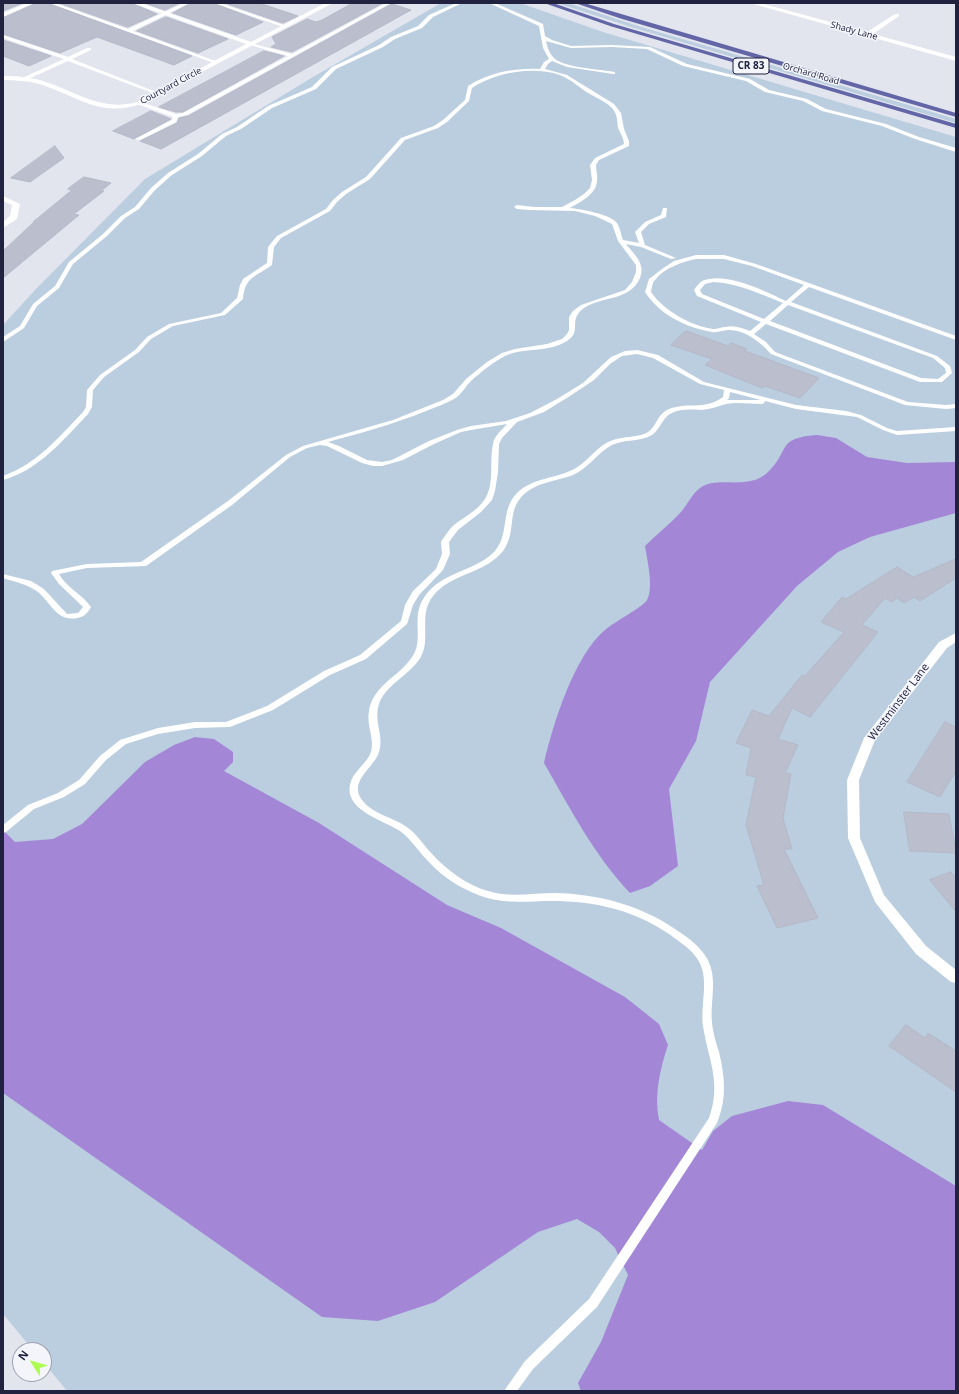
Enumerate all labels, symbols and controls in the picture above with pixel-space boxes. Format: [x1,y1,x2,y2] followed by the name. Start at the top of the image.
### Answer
[829,20,879,42] street label: Shady Lane
[733,58,769,74] road number: CR 83
[781,61,841,87] street label: Orchard Road
[139,65,203,107] street label: Courtyard Circle
[866,661,932,743] street label: Westminster Lane
[12,1342,52,1382] north arrow
[14,1347,31,1363] text: N

